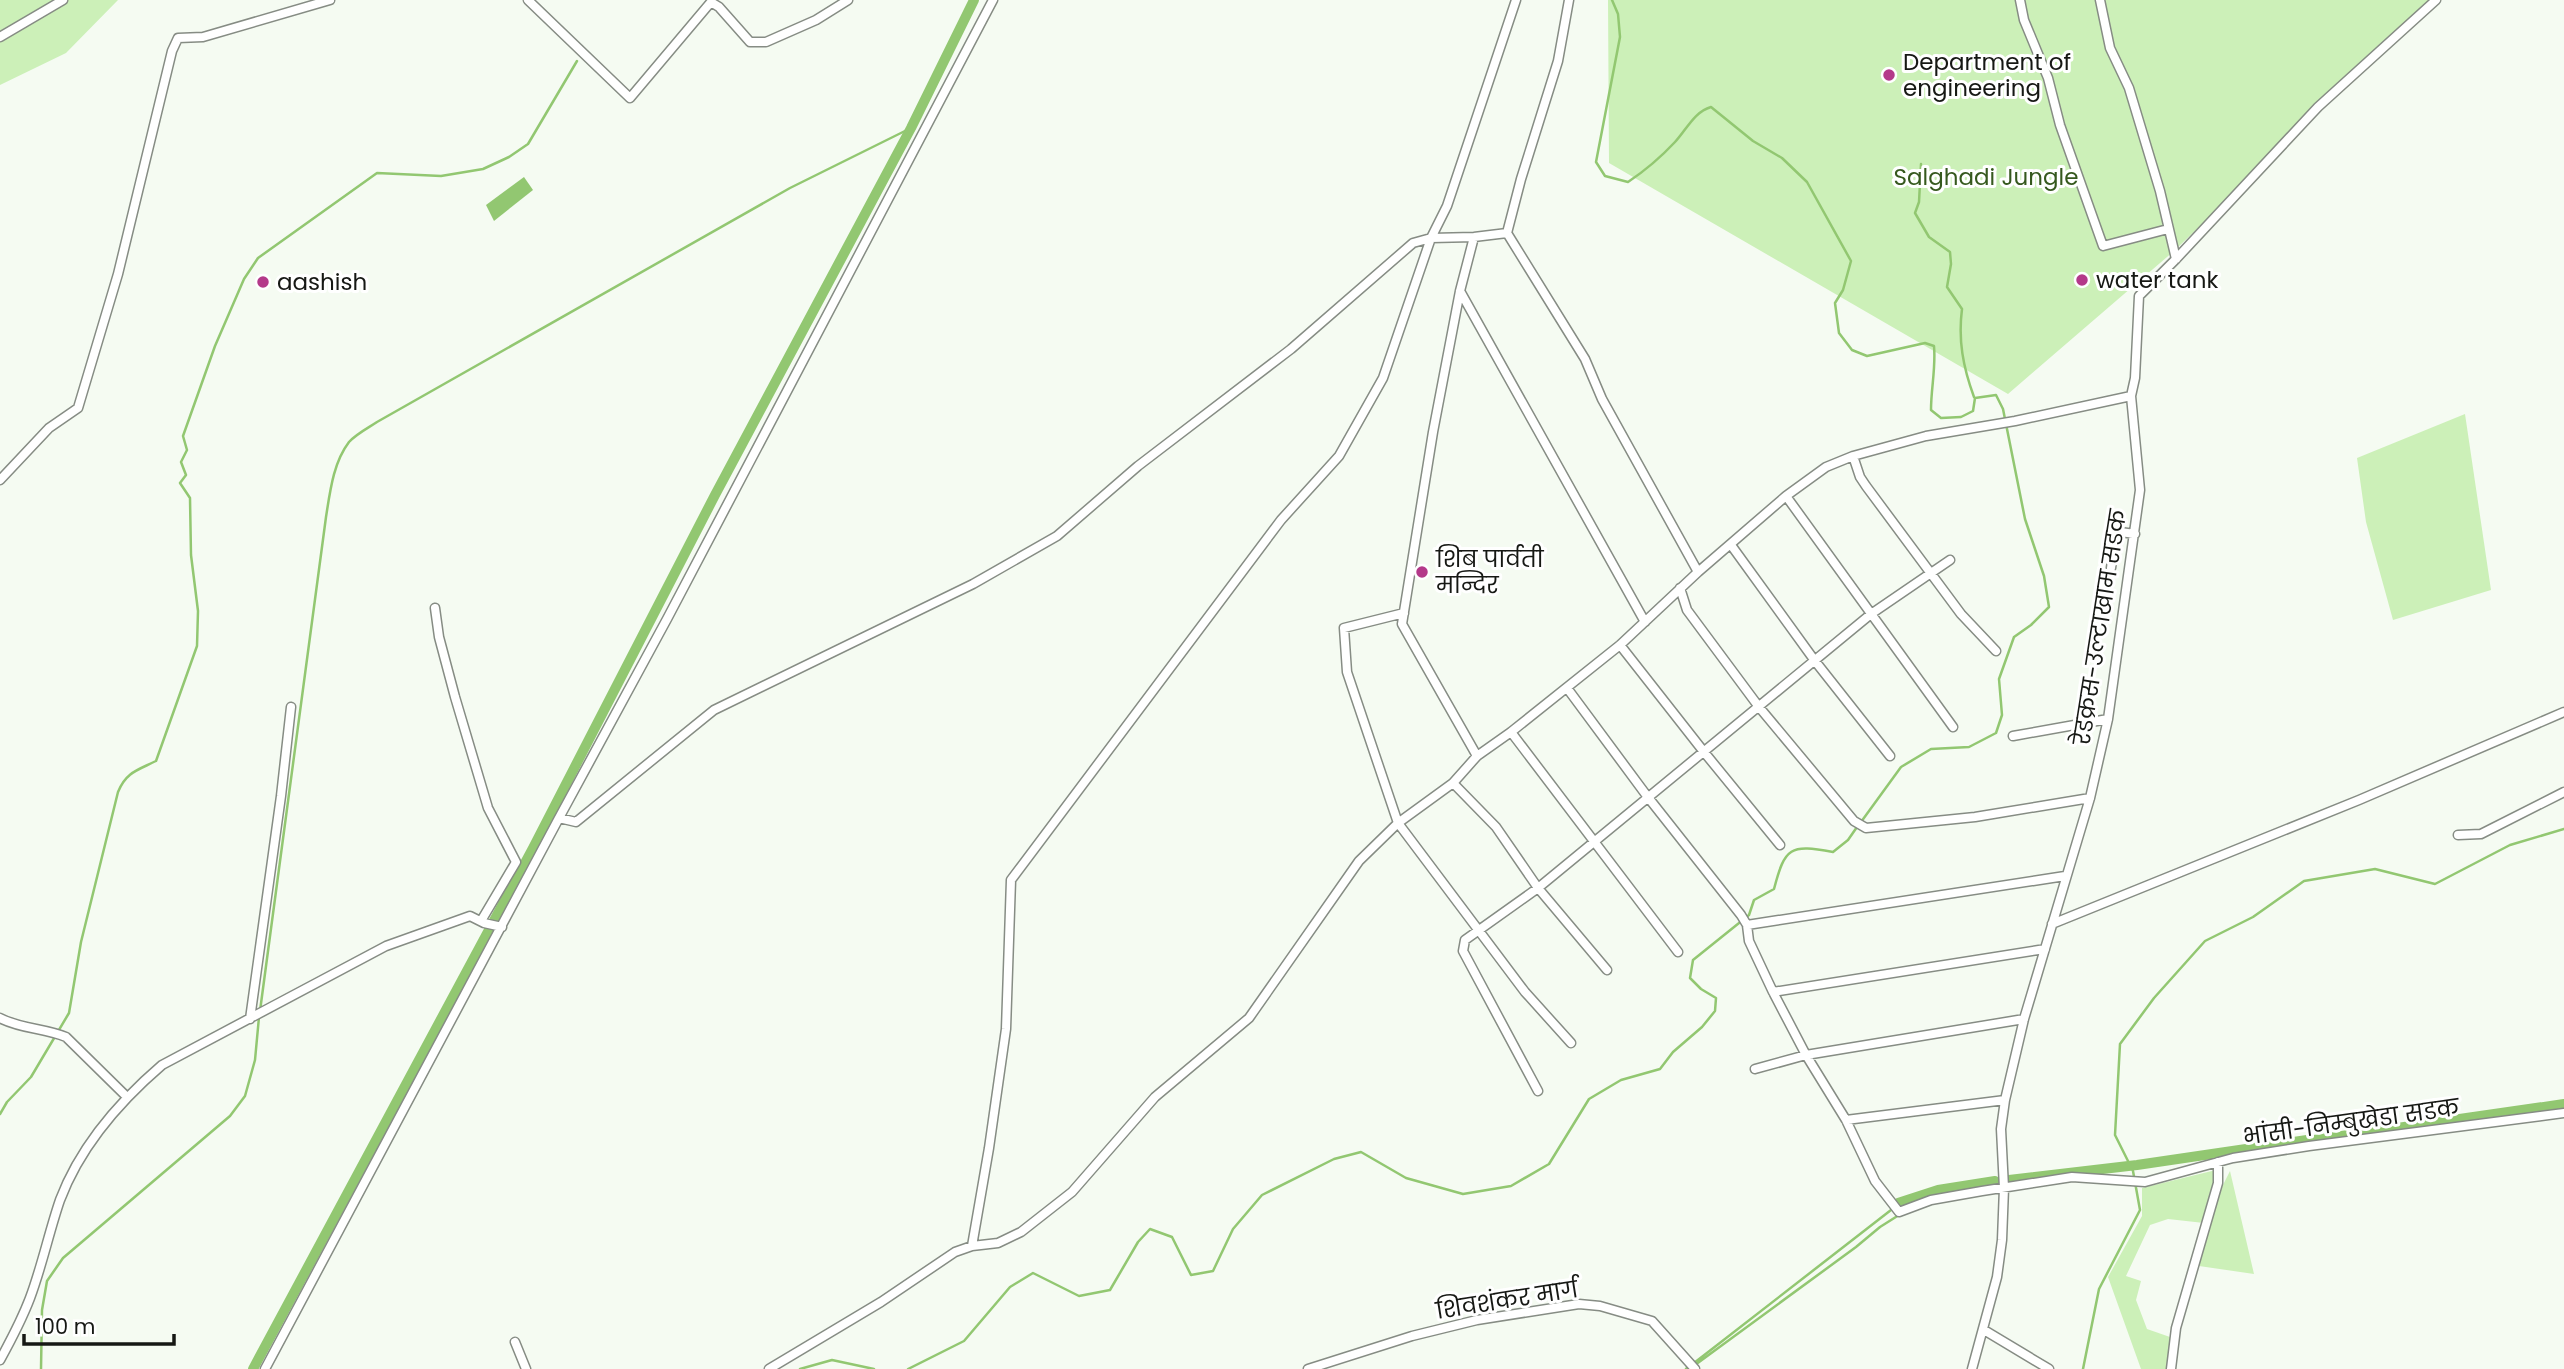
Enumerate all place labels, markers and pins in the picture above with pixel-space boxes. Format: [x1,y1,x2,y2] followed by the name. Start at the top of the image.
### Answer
[1903,46,2071,104] place label: Department of engineering
[1881,67,1897,83] marker: Department of engineering
[2096,264,2218,296] place label: water tank
[277,266,367,298] place label: aashish
[2074,272,2090,288] marker: water tank
[255,274,271,290] marker: aashish
[1435,543,1545,601] place label: शिब पार्वती मन्दिर
[1414,564,1430,580] marker: शिब पार्वती मन्दिर

